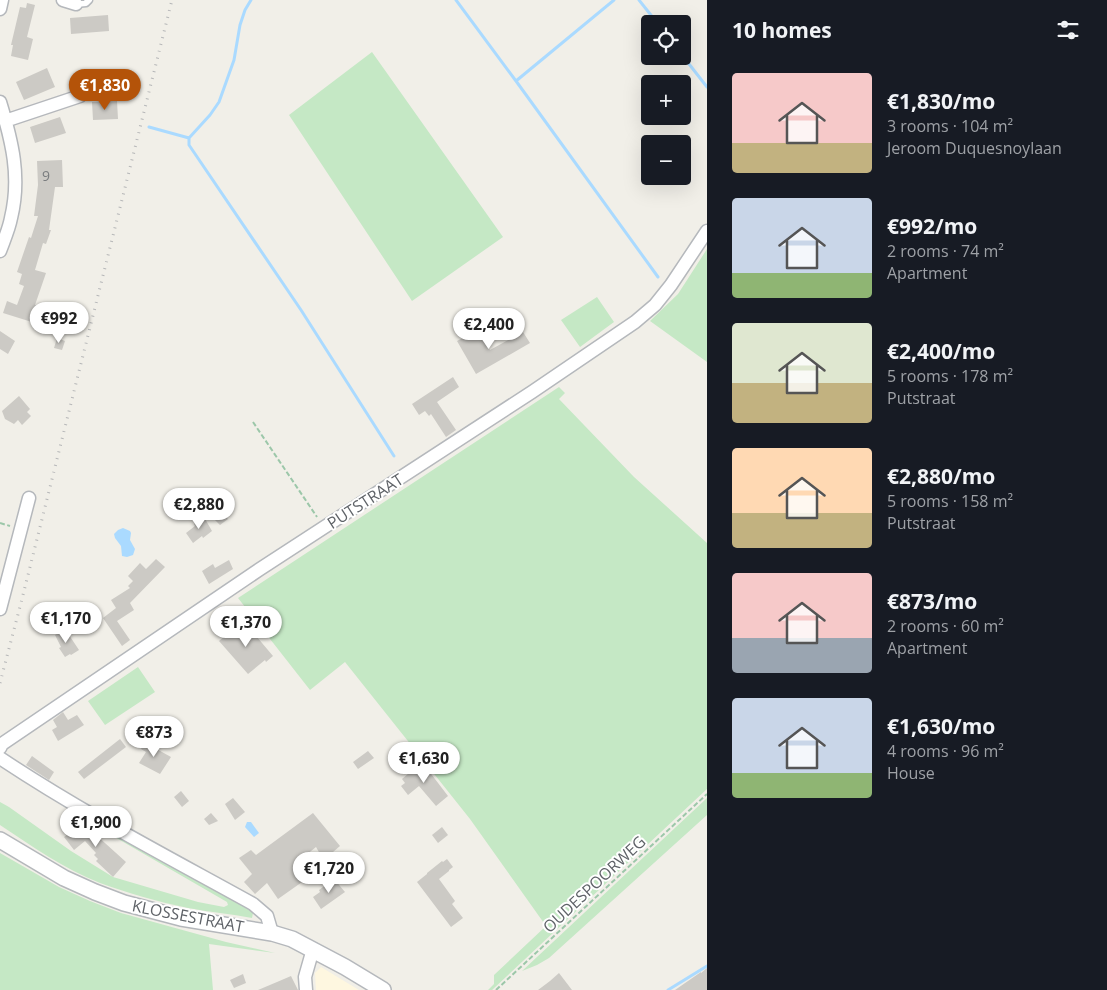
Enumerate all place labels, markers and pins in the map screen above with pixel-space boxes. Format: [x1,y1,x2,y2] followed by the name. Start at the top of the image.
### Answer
[64,68,146,111] pin: €1,830
[29,302,89,344] pin: €992
[448,308,530,350] pin: €2,400
[158,488,240,530] pin: €2,880
[25,602,107,644] pin: €1,170
[205,606,287,648] pin: €1,370
[124,716,184,758] pin: €873
[383,742,465,784] pin: €1,630
[55,806,137,848] pin: €1,900
[288,852,370,894] pin: €1,720

